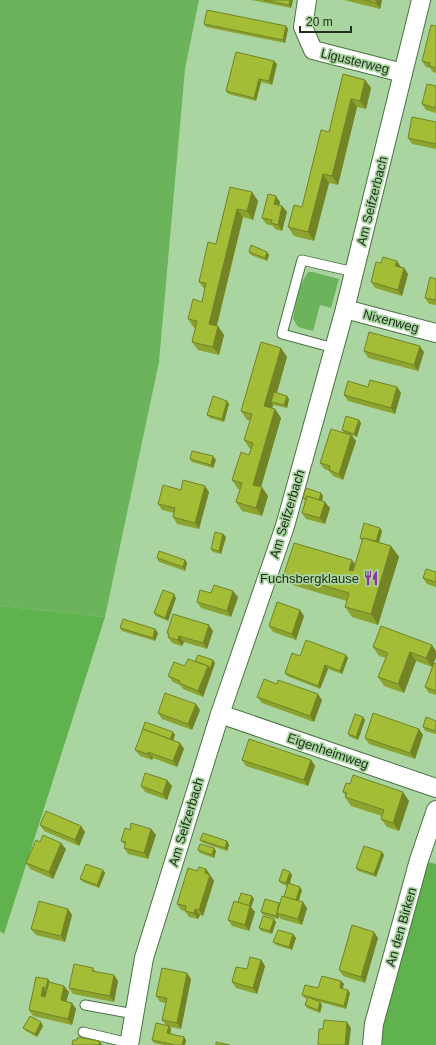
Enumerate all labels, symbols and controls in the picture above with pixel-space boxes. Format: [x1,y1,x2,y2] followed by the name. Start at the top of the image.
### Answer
[300,8,351,34] scale bar
[306,15,333,29] text: 20 m
[319,45,391,77] street label: Ligusterweg
[354,155,390,247] street label: Am Seifzerbach
[361,306,421,336] street label: Nixenweg
[266,468,308,560] street label: Am Seifzerbach
[362,569,380,587] restaurant icon: Fuchsbergklause
[260,571,359,586] place label: Fuchsbergklause
[285,730,371,772] street label: Eigenheimweg
[165,776,207,868] street label: Am Seifzerbach
[383,886,419,968] street label: An den Birken

